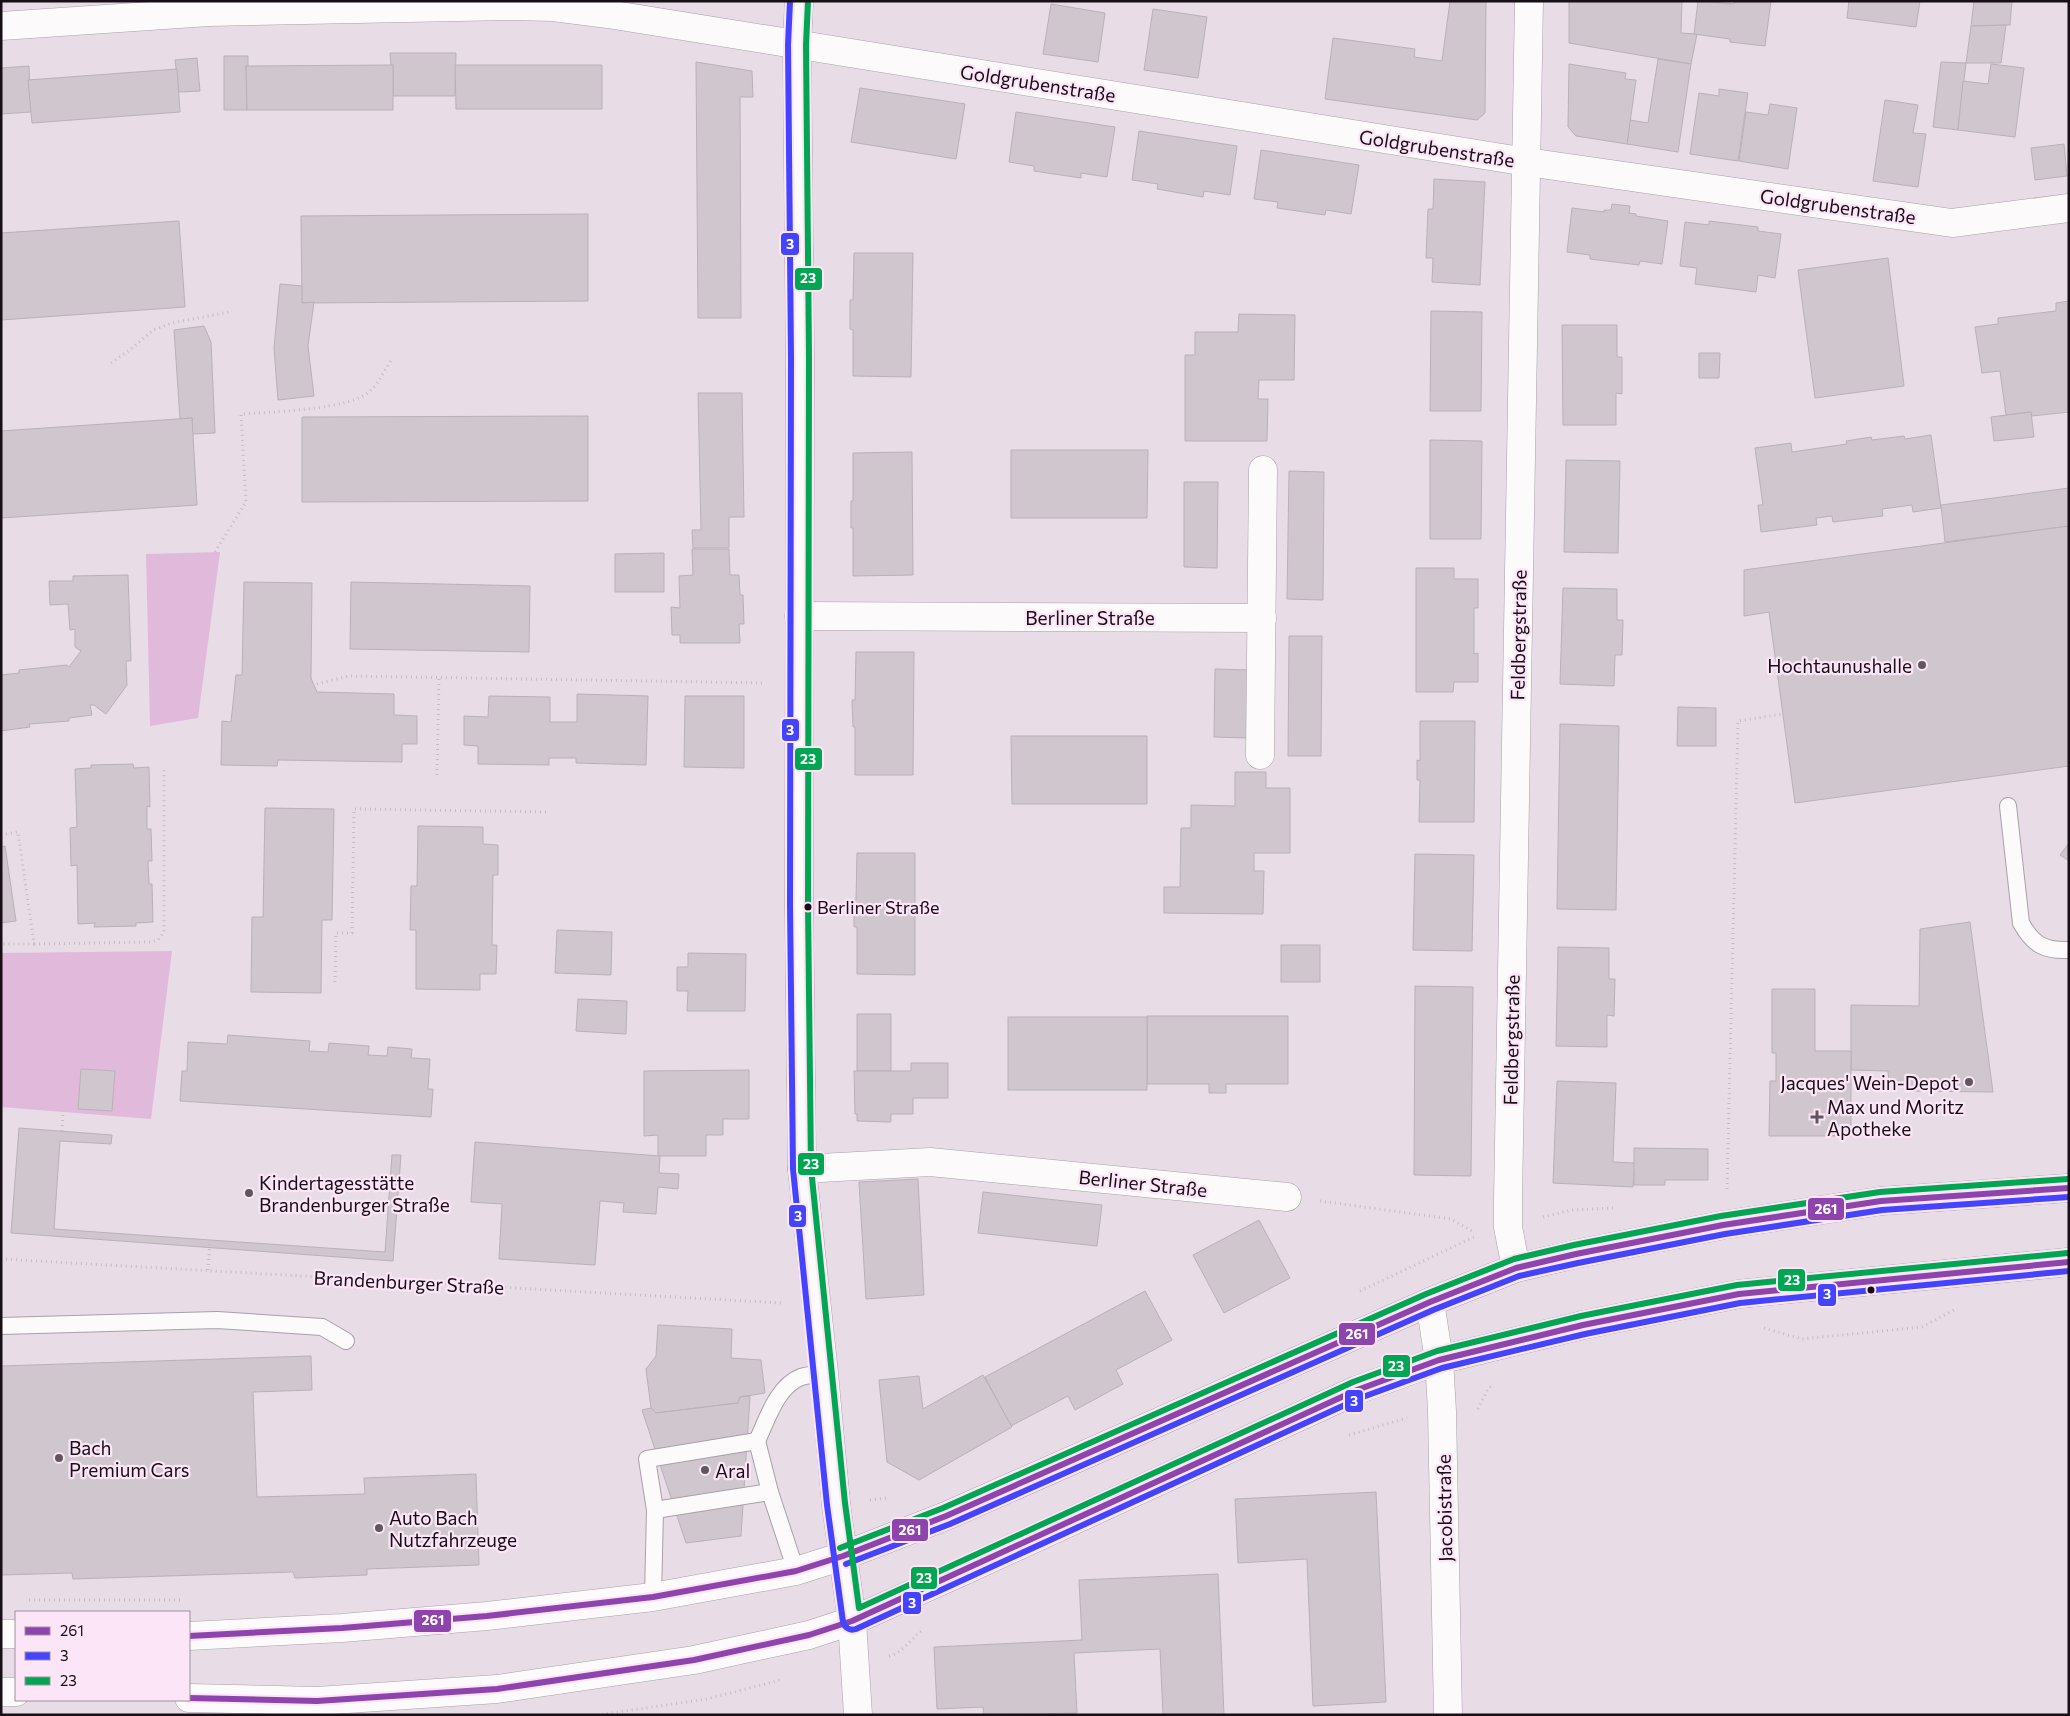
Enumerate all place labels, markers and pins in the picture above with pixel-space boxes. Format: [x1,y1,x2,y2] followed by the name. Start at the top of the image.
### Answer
[1767,654,1912,677] place label: Hochtaunushalle
[1916,659,1928,671] marker: Hochtaunushalle
[817,896,940,918] place label: Berliner Straße
[803,902,813,912] marker: Berliner Straße
[1780,1071,1959,1094] place label: Jacques' Wein-Depot
[1963,1076,1975,1088] marker: Jacques' Wein-Depot
[1827,1095,1964,1140] place label: Max und Moritz Apotheke
[1811,1111,1823,1123] marker: Max und Moritz Apotheke
[259,1171,450,1216] place label: Kindertagesstätte Brandenburger Straße
[243,1187,255,1199] marker: Kindertagesstätte Brandenburger Straße
[1866,1285,1876,1295] unlabelled marker
[69,1436,189,1481] place label: Bach Premium Cars
[53,1452,65,1464] marker: Bach Premium Cars
[715,1459,750,1482] place label: Aral
[699,1464,711,1476] marker: Aral
[389,1506,517,1551] place label: Auto Bach Nutzfahrzeuge
[373,1522,385,1534] marker: Auto Bach Nutzfahrzeuge

